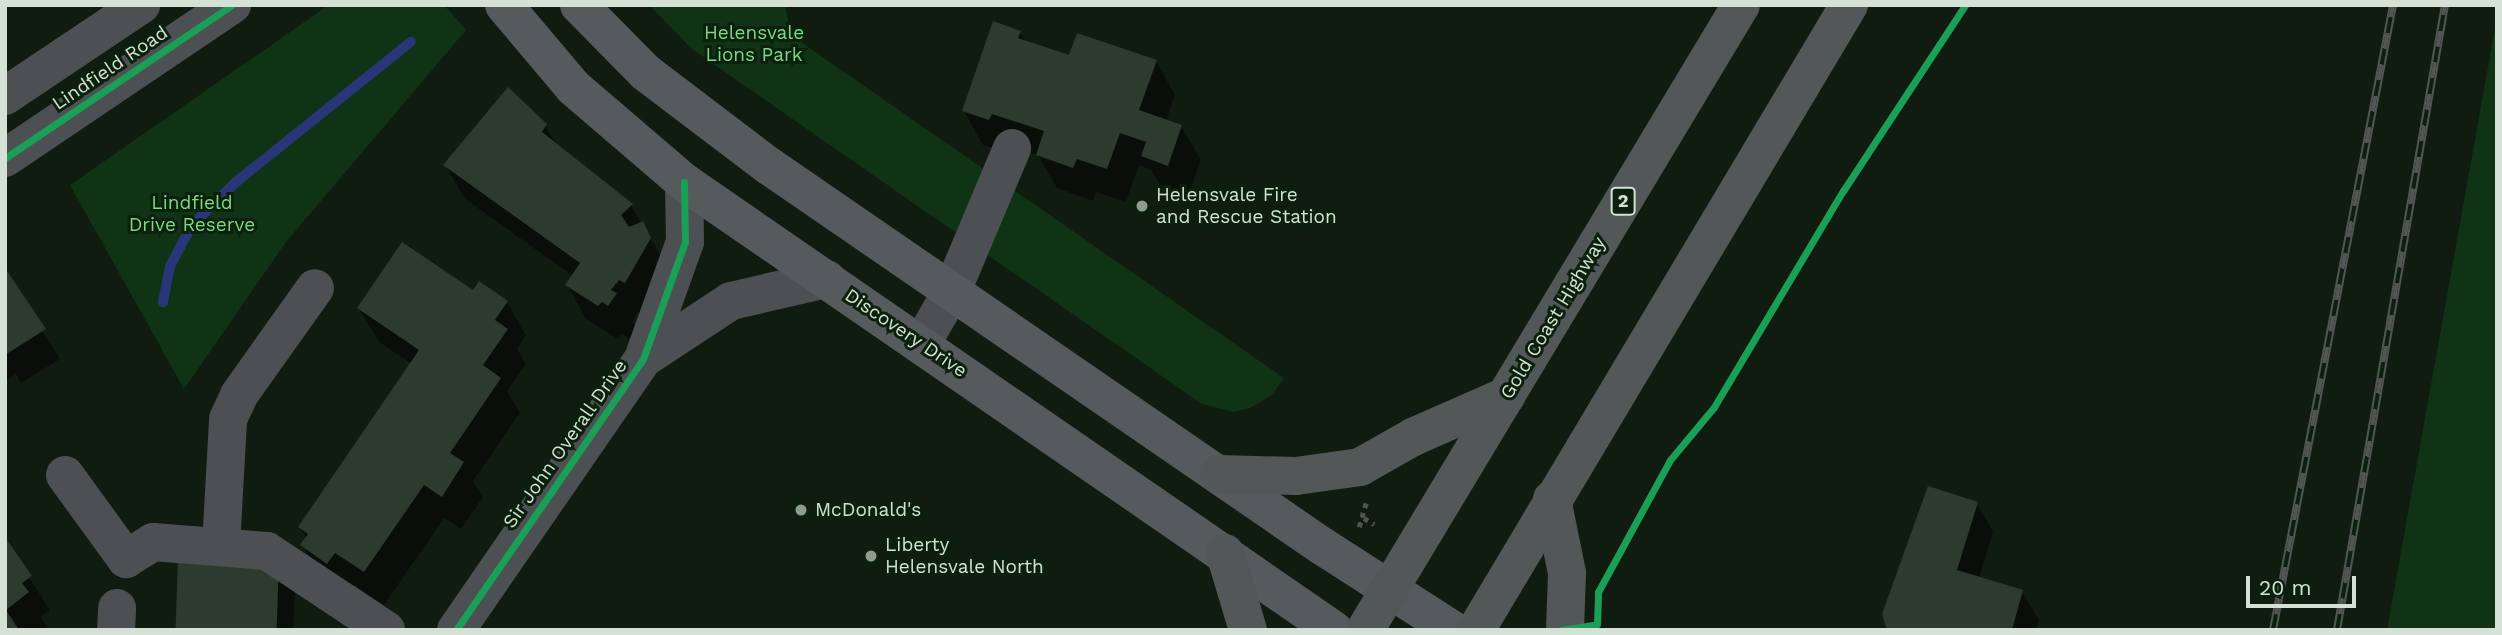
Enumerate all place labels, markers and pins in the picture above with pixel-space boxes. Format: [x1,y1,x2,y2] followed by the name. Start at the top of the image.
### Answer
[1156,184,1337,228] place label: Helensvale Fire and Rescue Station
[1134,198,1150,214] marker: Helensvale Fire and Rescue Station
[815,499,921,521] place label: McDonald's
[793,502,809,518] marker: McDonald's
[885,534,1044,578] place label: Liberty Helensvale North
[863,548,879,564] marker: Liberty Helensvale North

